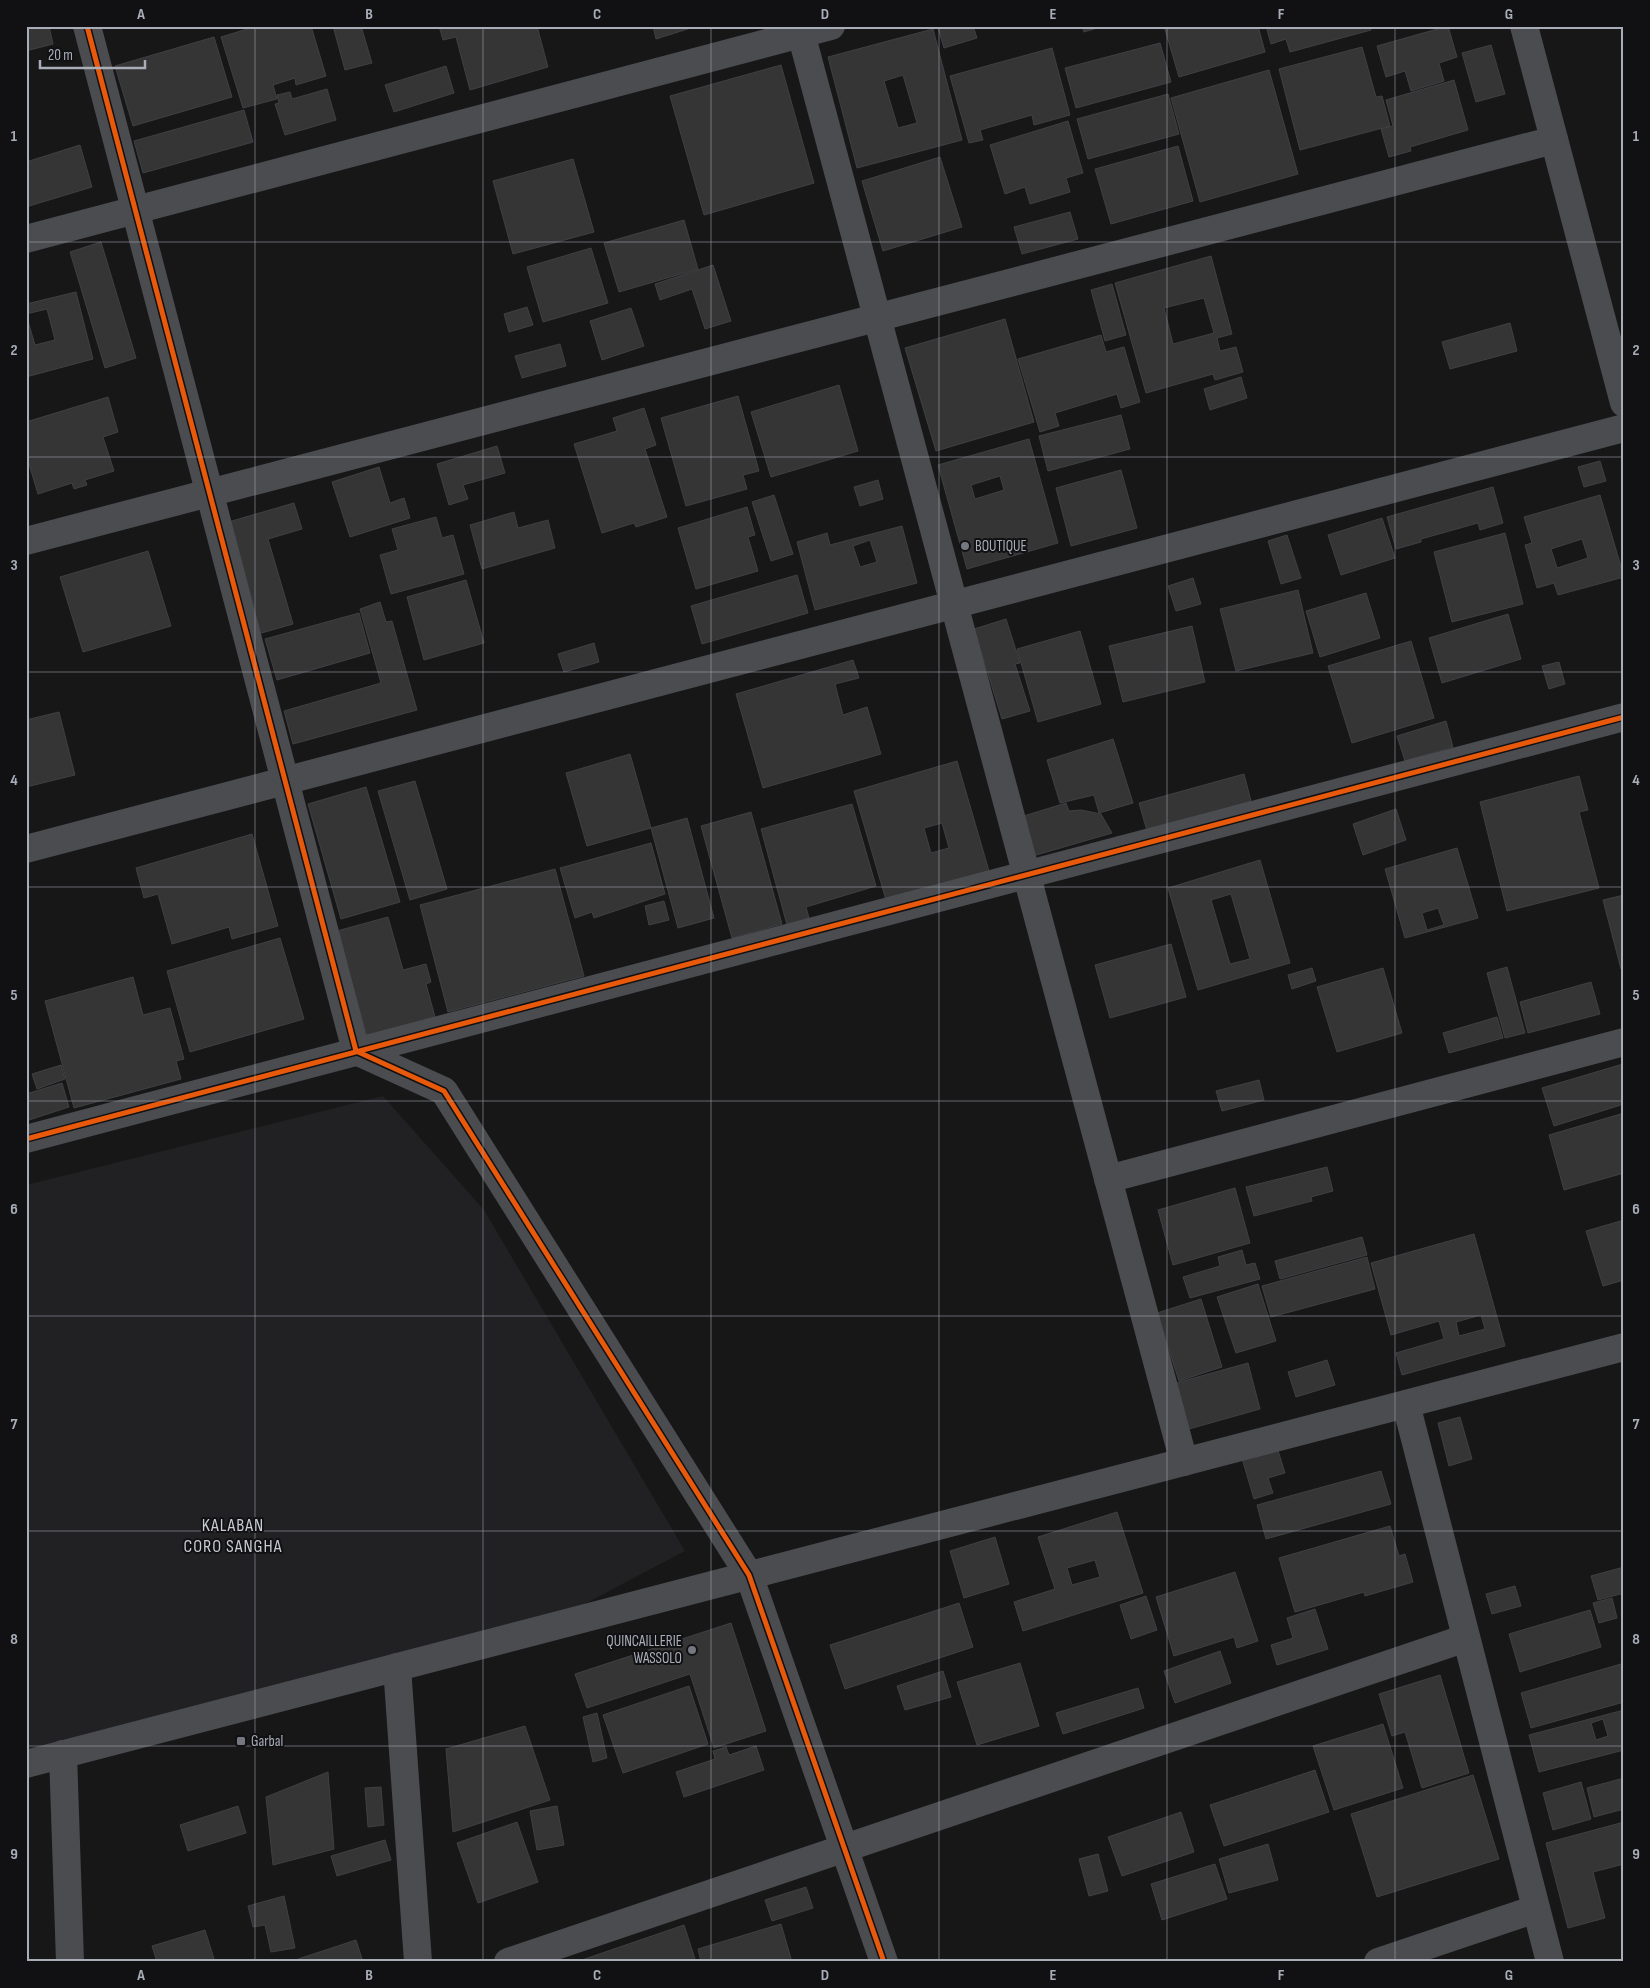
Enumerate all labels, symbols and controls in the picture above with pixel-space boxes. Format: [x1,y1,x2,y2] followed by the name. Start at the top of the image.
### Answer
[136,5,145,24] text: A
[365,5,373,24] text: B
[593,5,601,24] text: C
[821,5,829,24] text: D
[1050,5,1057,24] text: E
[1278,5,1285,24] text: F
[1505,5,1513,24] text: G
[40,38,145,70] scale bar
[48,46,73,65] text: 20 m
[11,127,18,146] text: 1
[1633,127,1640,146] text: 1
[10,341,18,360] text: 2
[1632,341,1640,360] text: 2
[975,537,1027,556] place label: BOUTIQUE
[959,540,971,552] marker: BOUTIQUE
[10,556,18,575] text: 3
[1632,556,1640,575] text: 3
[10,771,18,790] text: 4
[1632,771,1640,790] text: 4
[10,986,18,1005] text: 5
[1632,986,1640,1005] text: 5
[10,1200,18,1219] text: 6
[1632,1200,1640,1219] text: 6
[11,1415,18,1434] text: 7
[1633,1415,1640,1434] text: 7
[184,1515,282,1557] district label: KALABAN CORO SANGHA
[10,1630,18,1649] text: 8
[1632,1630,1640,1649] text: 8
[606,1632,682,1668] place label: QUINCAILLERIE WASSOLO
[686,1644,698,1656] marker: QUINCAILLERIE WASSOLO
[251,1732,283,1751] place label: Garbal
[235,1735,247,1747] marker: Garbal
[10,1845,18,1864] text: 9
[1632,1845,1640,1864] text: 9
[136,1966,145,1985] text: A
[365,1966,373,1985] text: B
[593,1966,601,1985] text: C
[821,1966,829,1985] text: D
[1050,1966,1057,1985] text: E
[1278,1966,1285,1985] text: F
[1505,1966,1513,1985] text: G

